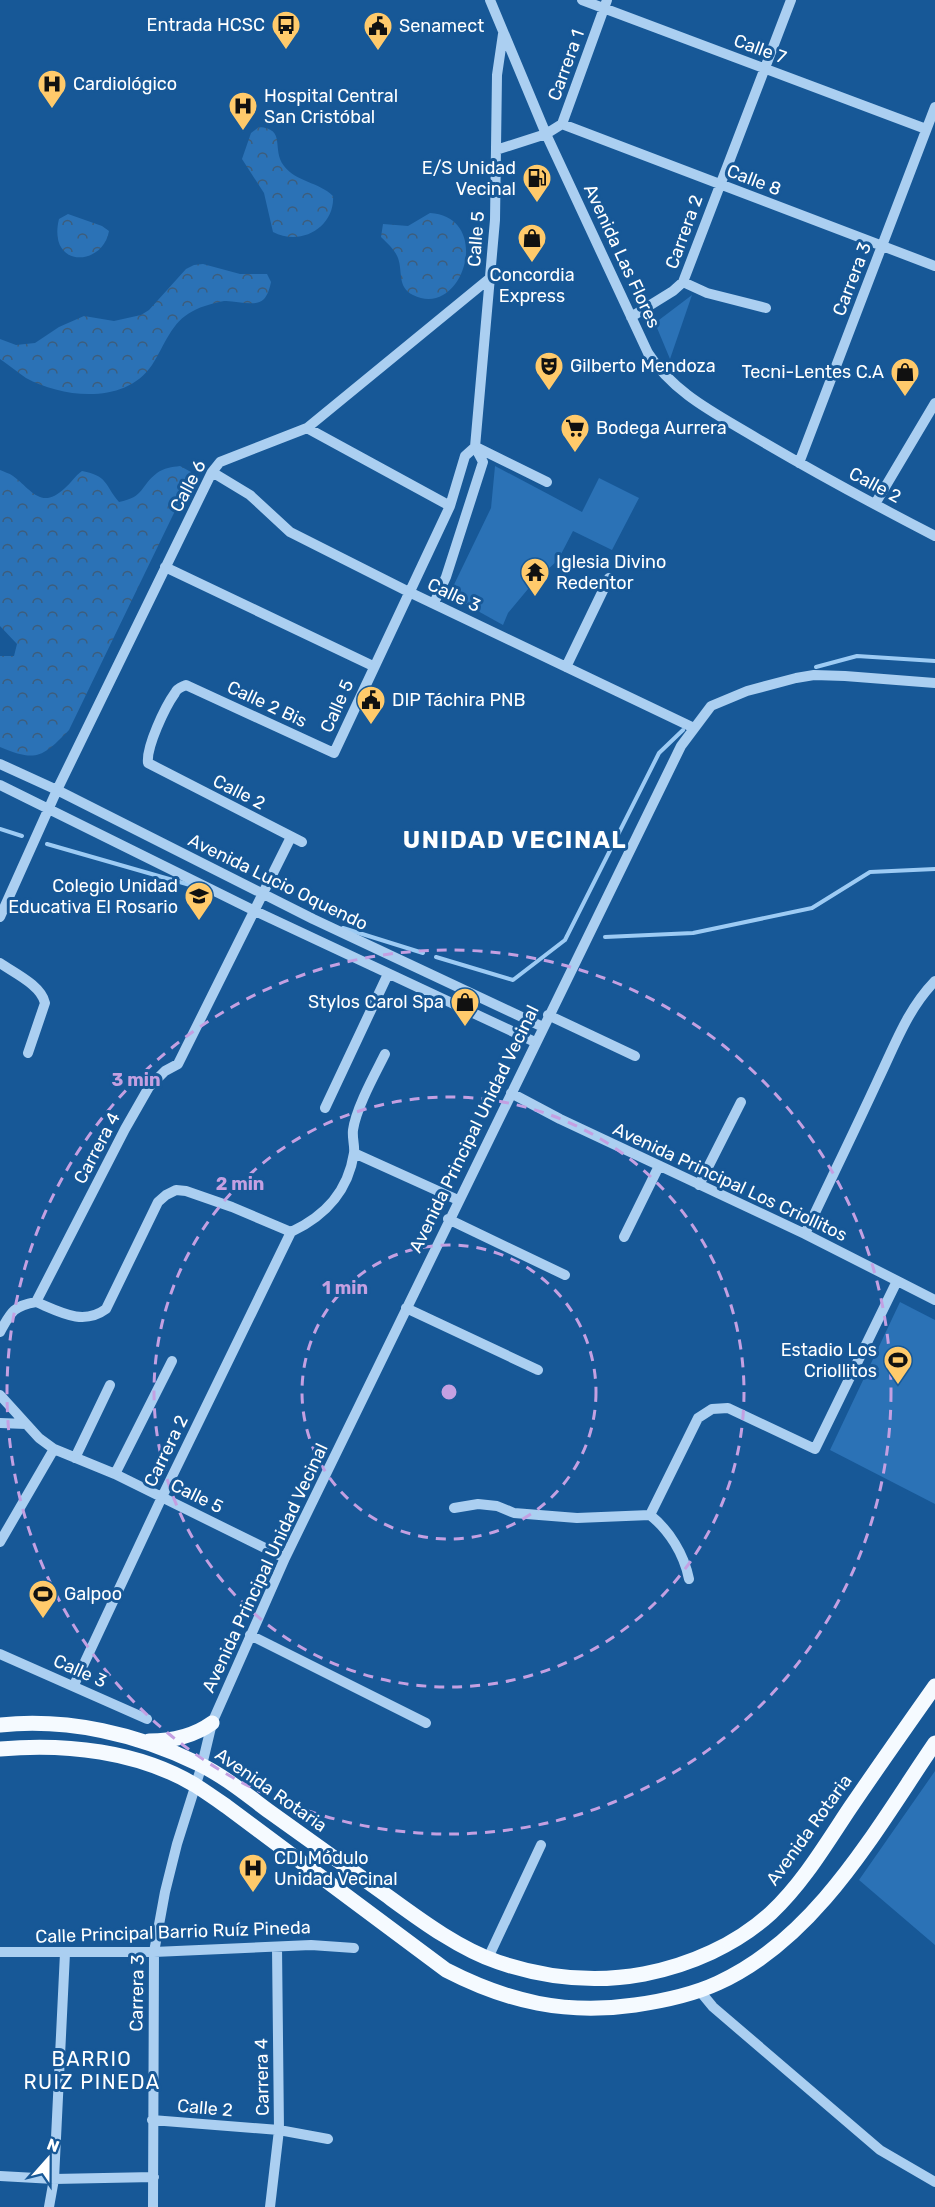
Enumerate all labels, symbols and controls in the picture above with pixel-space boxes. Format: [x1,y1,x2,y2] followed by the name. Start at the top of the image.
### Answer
[270,9,302,51] bus stop icon: Entrada HCSC
[362,10,394,52] public building icon: Senamect
[147,14,265,36] place label: Entrada HCSC
[399,15,484,37] place label: Senamect
[543,26,589,104] street label: Carrera 1
[731,29,789,69] street label: Calle 7
[36,68,68,110] hospital icon: Cardiológico
[73,73,177,95] place label: Cardiológico
[264,85,398,128] place label: Hospital Central San Cristóbal
[227,90,259,132] hospital icon: Hospital Central San Cristóbal
[422,157,516,200] place label: E/S Unidad Vecinal
[724,160,784,200] street label: Calle 8
[521,162,553,204] fuel station icon: E/S Unidad Vecinal
[579,181,665,331] street label: Avenida Las Flores
[660,192,708,272] street label: Carrera 2
[463,210,489,268] street label: Calle 5
[516,222,548,264] shop icon: Concordia Express
[828,239,876,319] street label: Carrera 3
[489,264,575,307] place label: Concordia Express
[533,350,565,392] theatre icon: Gilberto Mendoza
[570,355,716,377] place label: Gilberto Mendoza
[889,356,921,398] shop icon: Tecni-Lentes C.A
[742,361,884,383] place label: Tecni-Lentes C.A
[559,412,591,454] supermarket icon: Bodega Aurrera
[596,417,727,439] place label: Bodega Aurrera
[165,456,211,516] street label: Calle 6
[845,462,905,508] street label: Calle 2
[556,551,666,594] place label: Iglesia Divino Redentor
[519,556,551,598] temple icon: Iglesia Divino Redentor
[424,573,484,617] street label: Calle 3
[224,676,310,732] street label: Calle 2 Bis
[316,676,358,736] street label: Calle 5
[355,684,387,726] public building icon: DIP Táchira PNB
[392,689,526,711] place label: DIP Táchira PNB
[209,770,269,814] street label: Calle 2
[403,826,627,854] district label: UNIDAD VECINAL
[185,829,371,935] street label: Avenida Lucio Oquendo
[8,875,178,918] place label: Colegio Unidad Educativa El Rosario
[183,880,215,922] school or university icon: Colegio Unidad Educativa El Rosario
[449,986,481,1028] shop icon: Stylos Carol Spa
[308,991,444,1013] place label: Stylos Carol Spa
[404,1002,544,1256] street label: Avenida Principal Unidad Vecinal
[112,1069,160,1091] text: 3 min
[69,1109,125,1187] street label: Carrera 4
[609,1118,851,1246] street label: Avenida Principal Los Criollitos
[216,1173,264,1195] text: 2 min
[322,1277,368,1299] text: 1 min
[781,1339,877,1382] place label: Estadio Los Criollitos
[882,1344,914,1386] sports icon: Estadio Los Criollitos
[439,1382,459,1402] centre of rings
[139,1412,193,1490] street label: Carrera 2
[197,1440,333,1696] street label: Avenida Principal Unidad Vecinal
[167,1474,227,1518] street label: Calle 5
[27,1578,59,1620] sports icon: Galpoo
[64,1583,122,1605] place label: Galpoo
[50,1650,110,1692] street label: Calle 3
[211,1743,331,1837] street label: Avenida Rotaria
[761,1770,857,1890] street label: Avenida Rotaria
[274,1847,398,1890] place label: CDI Módulo Unidad Vecinal
[237,1852,269,1894] hospital icon: CDI Módulo Unidad Vecinal
[35,1916,311,1948] street label: Calle Principal Barrio Ruíz Pineda
[125,1954,149,2032] street label: Carrera 3
[250,2038,274,2116] street label: Carrera 4
[23,2047,161,2094] district label: BARRIO RUIZ PINEDA
[176,2095,234,2121] street label: Calle 2
[18,2129,78,2189] north arrow
[44,2135,62,2156] text: N

